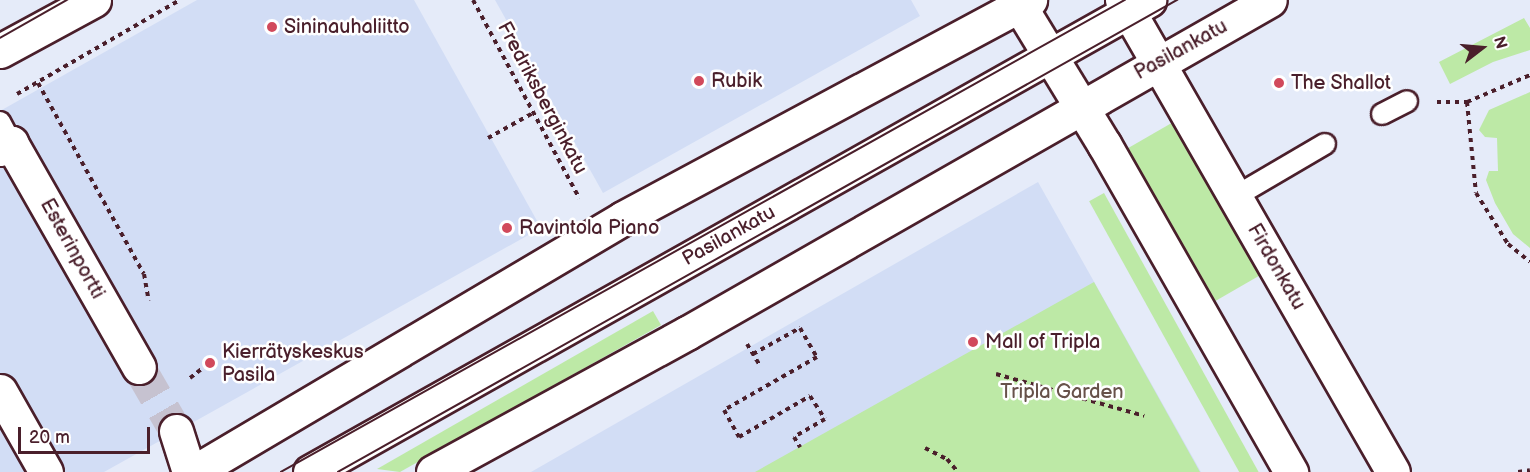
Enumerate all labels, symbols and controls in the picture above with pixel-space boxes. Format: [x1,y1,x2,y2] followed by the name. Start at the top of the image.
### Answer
[284,15,410,39] place label: Sininauhaliitto
[1130,15,1232,85] street label: Pasilankatu
[492,18,592,178] street label: Fredriksberginkatu
[1452,18,1512,78] north arrow
[265,20,279,34] marker: Sininauhaliitto
[1489,34,1511,51] text: N
[711,69,762,93] place label: Rubik
[1291,71,1391,95] place label: The Shallot
[692,74,706,88] marker: Rubik
[1272,76,1286,90] marker: The Shallot
[35,195,109,303] street label: Esterinportti
[678,201,780,271] street label: Pasilankatu
[519,216,659,240] place label: Ravintola Piano
[1242,220,1310,314] street label: Firdonkatu
[500,221,514,235] marker: Ravintola Piano
[985,330,1101,354] place label: Mall of Tripla
[966,335,980,349] marker: Mall of Tripla
[222,340,364,387] place label: Kierrätyskeskus Pasila
[203,356,217,370] marker: Kierrätyskeskus Pasila
[1000,380,1124,404] park label: Tripla Garden
[21,415,153,453] scale bar
[29,427,70,448] text: 20 m

